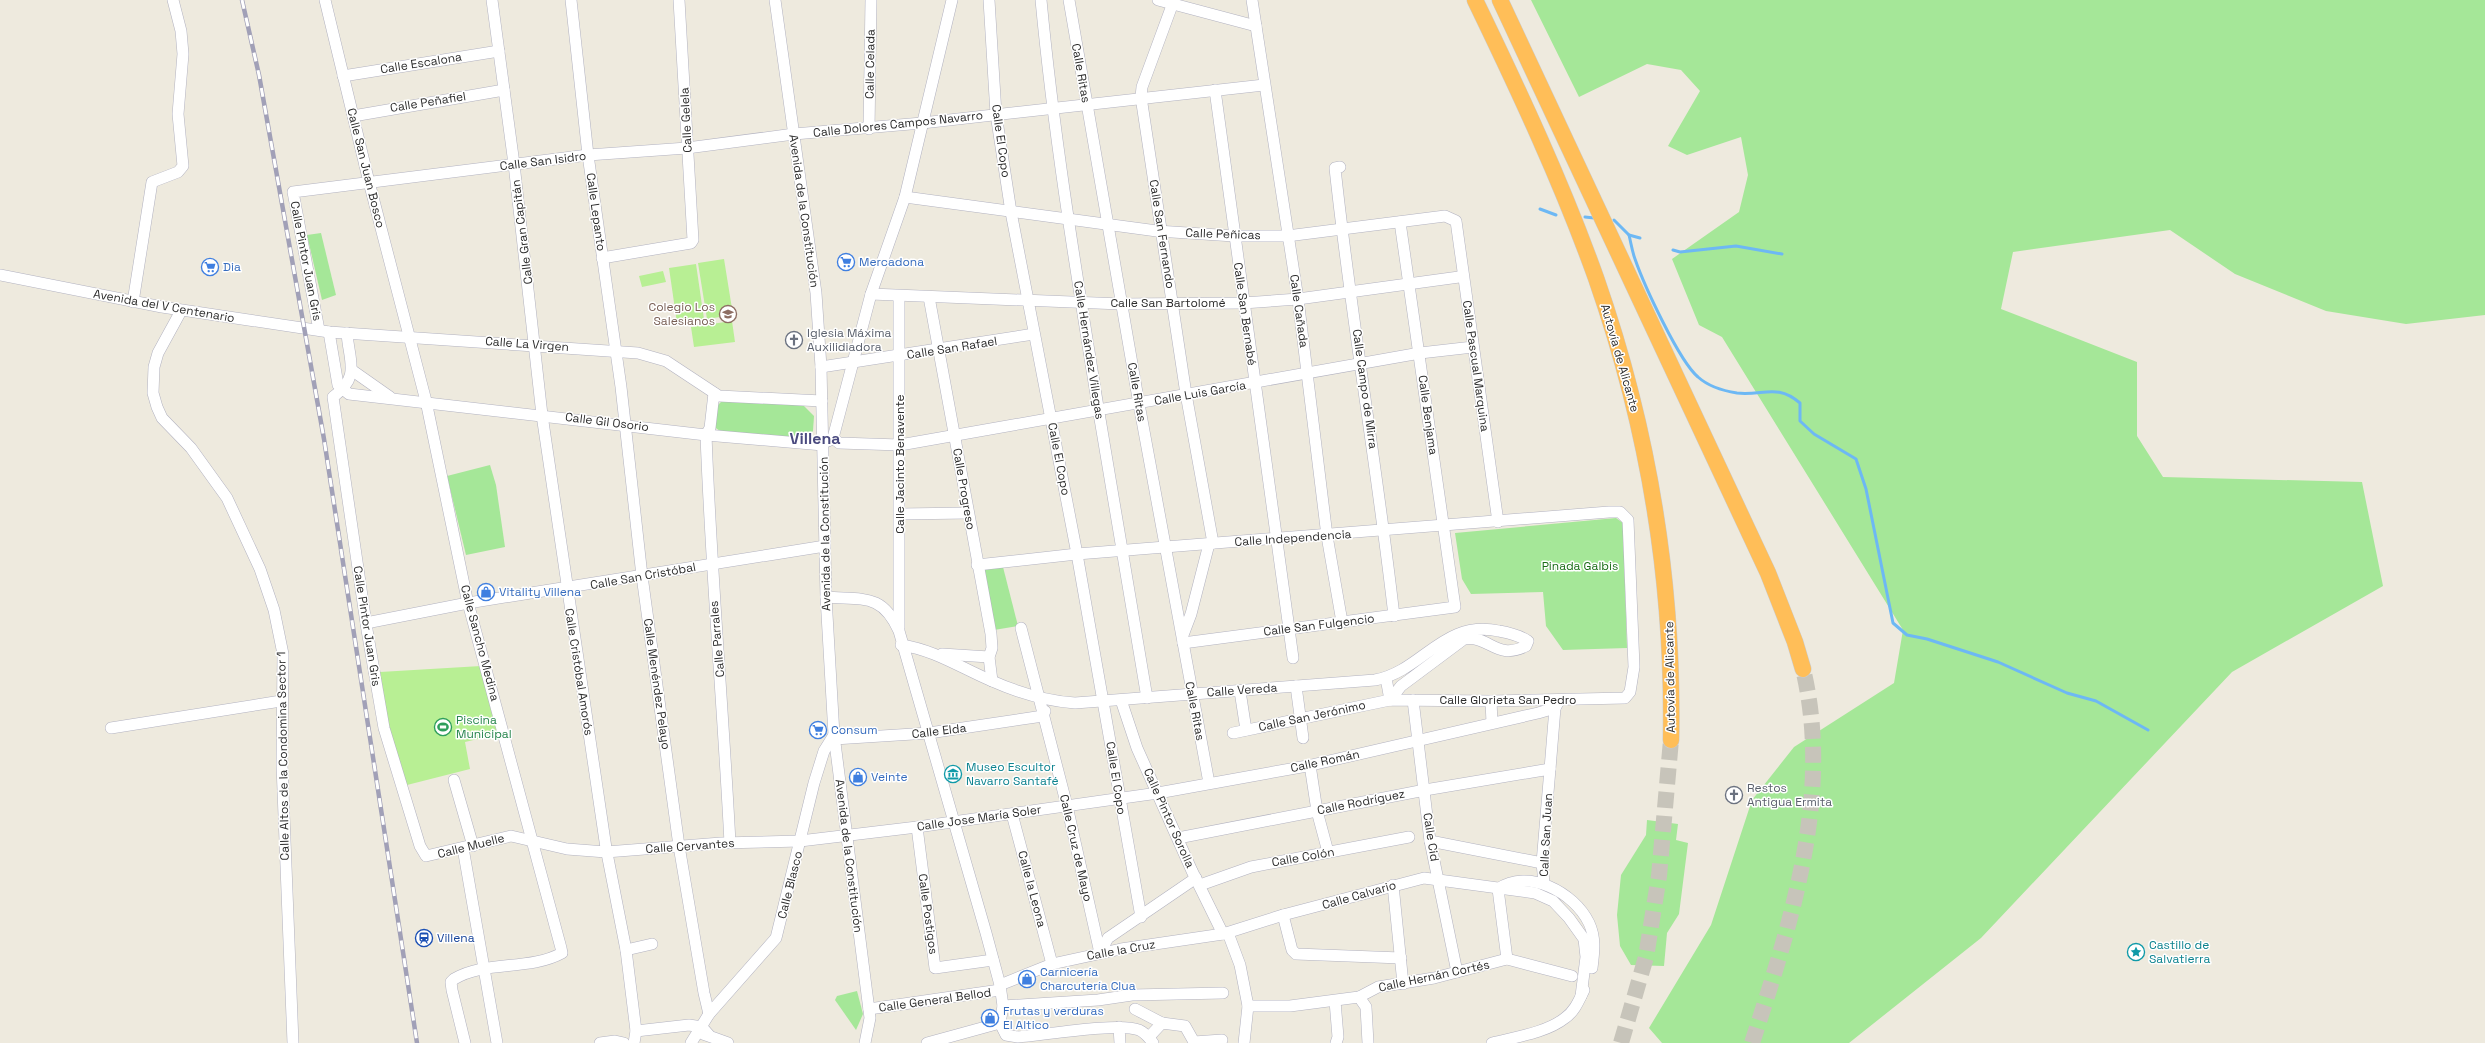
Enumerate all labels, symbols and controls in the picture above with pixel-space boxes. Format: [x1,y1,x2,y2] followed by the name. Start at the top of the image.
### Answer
[861,29,879,99] street label: Calle Celada
[1068,42,1094,104] street label: Calle Ritas
[379,49,463,77] street label: Calle Escalona
[676,87,696,153] street label: Calle Gelela
[389,88,467,116] street label: Calle Peñafiel
[988,103,1014,179] street label: Calle El Copo
[343,106,389,230] street label: Calle San Juan Bosco
[812,107,984,141] street label: Calle Dolores Campos Navarro
[785,133,823,289] street label: Avenida de la Constitución
[499,148,587,174] street label: Calle San Isidro
[583,172,609,252] street label: Calle Lepanto
[1145,178,1179,290] street label: Calle San Fernando
[508,179,536,285] street label: Calle Gran Capitán
[287,200,325,322] street label: Calle Pintor Juan Gris
[1185,225,1261,243] street label: Calle Peñicas
[836,252,856,272] supermarket icon: Mercadona
[859,254,924,270] place label: Mercadona
[200,257,220,277] supermarket icon: Dia
[223,259,241,275] place label: Dia
[1230,261,1260,367] street label: Calle San Bernabé
[1286,273,1312,349] street label: Calle Cañada
[1070,280,1108,420] street label: Calle Hernández Villegas
[92,286,236,326] street label: Avenida del V Centenario
[1110,295,1226,311] street label: Calle San Bartolomé
[648,299,715,329] place label: Colegio Los Salesianos
[1459,299,1493,433] street label: Calle Pascual Marquina
[1597,302,1643,414] street label: Autovía de Alicante
[718,304,738,324] school or university icon: Colegio Los Salesianos
[807,325,892,355] place label: Iglesia Máxima Auxilidiadora
[1349,328,1381,450] street label: Calle Campo de Mirra
[784,330,804,350] church icon: Iglesia Máxima Auxilidiadora
[485,333,569,355] street label: Calle La Virgen
[906,333,998,363] street label: Calle San Rafael
[1124,361,1150,423] street label: Calle Ritas
[1415,374,1442,456] street label: Calle Benjama
[1153,377,1247,409] street label: Calle Luis García
[892,394,908,534] street label: Calle Jacinto Benavente
[564,409,650,435] street label: Calle Gil Osorio
[1044,421,1074,497] street label: Calle El Copo
[790,428,841,449] district label: Villena
[949,447,979,531] street label: Calle Progreso
[816,457,834,611] street label: Avenida de la Constitución
[1234,526,1352,550] street label: Calle Independencia
[1542,558,1618,574] park label: Pinada Galbis
[589,559,697,593] street label: Calle San Cristóbal
[350,565,384,687] street label: Calle Pintor Juan Gris
[476,582,496,602] shop icon: Vitality Villena
[457,583,503,703] street label: Calle Sancho Medina
[499,584,581,600] place label: Vitality Villena
[706,600,728,678] street label: Calle Parrales
[561,607,597,737] street label: Calle Cristóbal Amorós
[1263,610,1375,640] street label: Calle San Fulgencio
[640,617,674,751] street label: Calle Menéndez Pelayo
[1661,621,1679,733] street label: Autovía de Alicante
[273,651,293,861] street label: Calle Altos de la Condomina Sector 1
[1181,680,1209,742] street label: Calle Ritas
[1206,680,1278,700] street label: Calle Vereda
[1439,692,1577,708] street label: Calle Glorieta San Pedro
[1257,697,1367,735] street label: Calle San Jerónimo
[456,712,512,742] place label: Piscina Municipal
[433,717,453,737] sports icon: Piscina Municipal
[808,720,828,740] supermarket icon: Consum
[911,720,967,742] street label: Calle Elda
[831,722,877,738] place label: Consum
[1102,740,1130,816] street label: Calle El Copo
[1289,746,1361,776] street label: Calle Román
[966,759,1059,789] place label: Museo Escultor Navarro Santafé
[943,764,963,784] museum icon: Museo Escultor Navarro Santafé
[1140,766,1198,870] street label: Calle Pintor Sorolla
[848,767,868,787] shop icon: Veinte
[871,769,908,785] place label: Veinte
[832,778,866,934] street label: Avenida de la Constitución
[1747,780,1832,810] place label: Restos Antigua Ermita
[1724,785,1744,805] church icon: Restos Antigua Ermita
[1316,786,1406,818] street label: Calle Rodríguez
[1056,793,1096,903] street label: Calle Cruz de Mayo
[1536,793,1556,877] street label: Calle San Juan
[916,801,1043,835] street label: Calle Jose María Soler
[1419,812,1443,862] street label: Calle Cid
[436,830,506,862] street label: Calle Muelle
[645,835,735,857] street label: Calle Cervantes
[1270,844,1336,870] street label: Calle Colón
[774,849,806,921] street label: Calle Blasco
[1014,849,1050,929] street label: Calle la Leona
[914,873,942,955] street label: Calle Postigos
[1320,877,1398,913] street label: Calle Calvario
[414,928,434,948] station icon: Villena
[437,930,475,946] place label: Villena
[1085,936,1157,964] street label: Calle la Cruz
[2149,937,2210,967] place label: Castillo de Salvatierra
[2126,942,2146,962] place icon: Castillo de Salvatierra
[1377,956,1491,996] street label: Calle Hernán Cortés
[1040,964,1136,994] place label: Carnicería Charcutería Clua
[1017,969,1037,989] shop icon: Carnicería Charcutería Clua
[878,984,992,1016] street label: Calle General Bellod
[1003,1003,1104,1033] place label: Frutas y verduras El Altico
[980,1008,1000,1028] shop icon: Frutas y verduras El Altico

